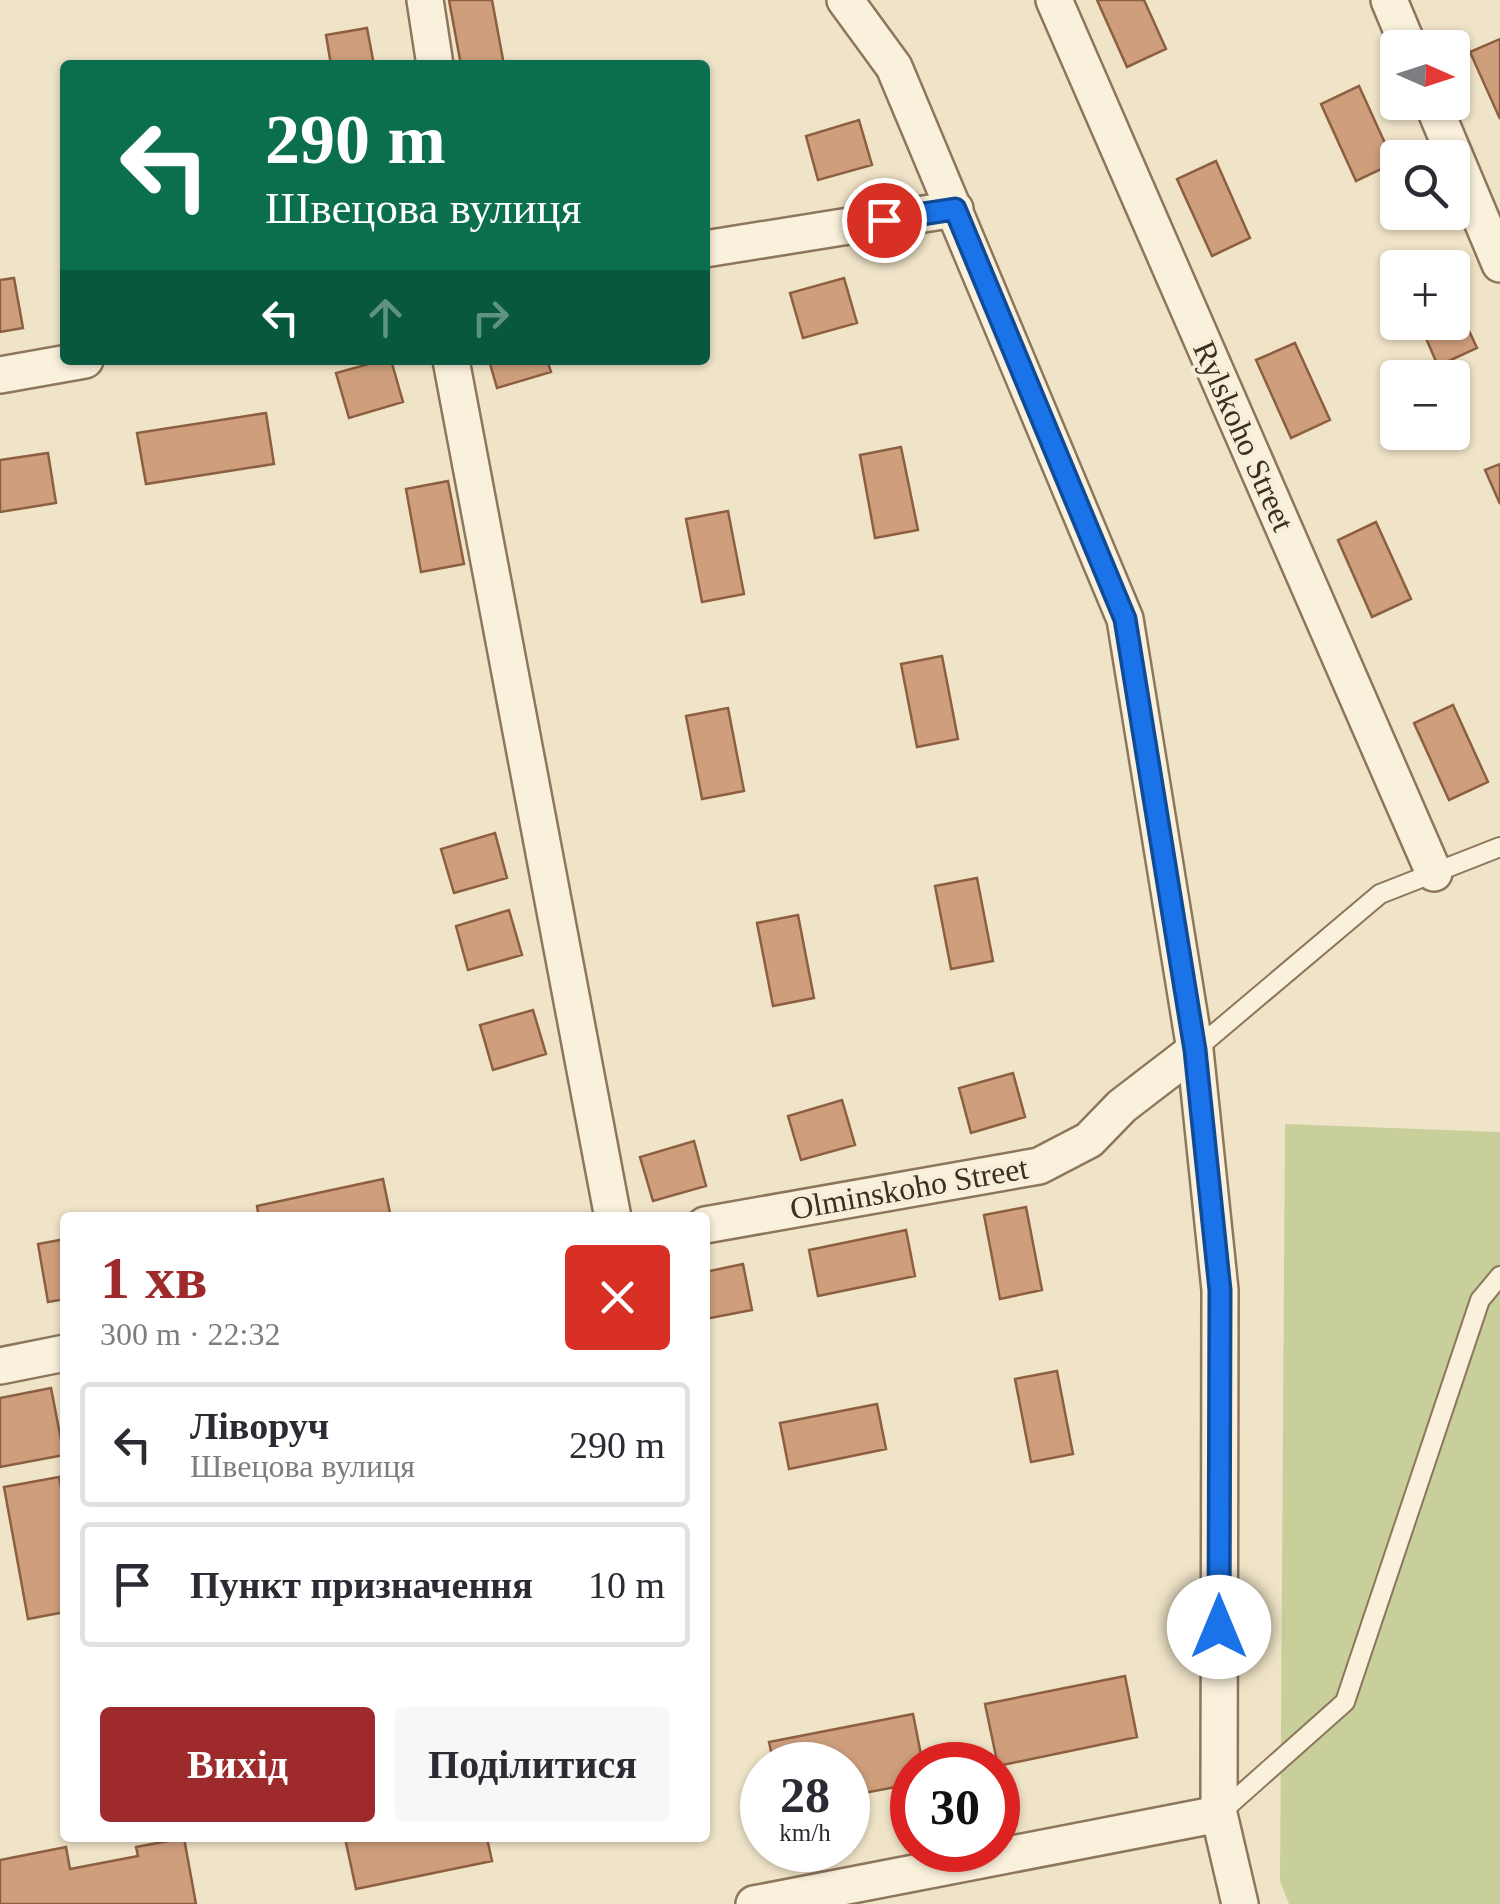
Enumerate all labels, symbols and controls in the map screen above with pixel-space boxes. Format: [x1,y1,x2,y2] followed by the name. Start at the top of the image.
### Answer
[1380,30,1470,120] north arrow
[1380,30,1470,450] map controls
[100,100,230,230] icon: left
[265,101,446,178] text: 290 m
[1380,140,1470,230] button: search
[842,178,927,263] pin
[265,183,581,233] text: Швецова вулиця
[857,193,912,248] icon: arrive
[1380,250,1470,340] button: +
[253,290,308,345] icon: left
[358,290,413,345] icon: ahead
[463,290,518,345] icon: right
[1186,335,1302,537] street label: Rylskoho Street
[1380,360,1470,450] button: −
[787,1149,1031,1227] street label: Olminskoho Street
[100,1245,207,1311] text: 1 хв
[565,1245,670,1350] button: close
[100,1316,280,1352] text: 300 m · 22:32
[190,1405,329,1447] text: Ліворуч
[105,1417,160,1472] icon: left
[569,1424,665,1466] text: 290 m
[190,1448,415,1484] text: Швецова вулиця
[105,1557,160,1612] icon: arrive
[190,1564,533,1606] text: Пункт призначення
[588,1564,665,1606] text: 10 m
[1167,1575,1271,1679] position arrow
[100,1707,375,1822] button: Вихід
[395,1707,670,1822] button: Поділитися
[890,1742,1020,1872] speed limit sign: 30
[780,1767,830,1823] text: 28
[779,1819,831,1846] text: km/h

